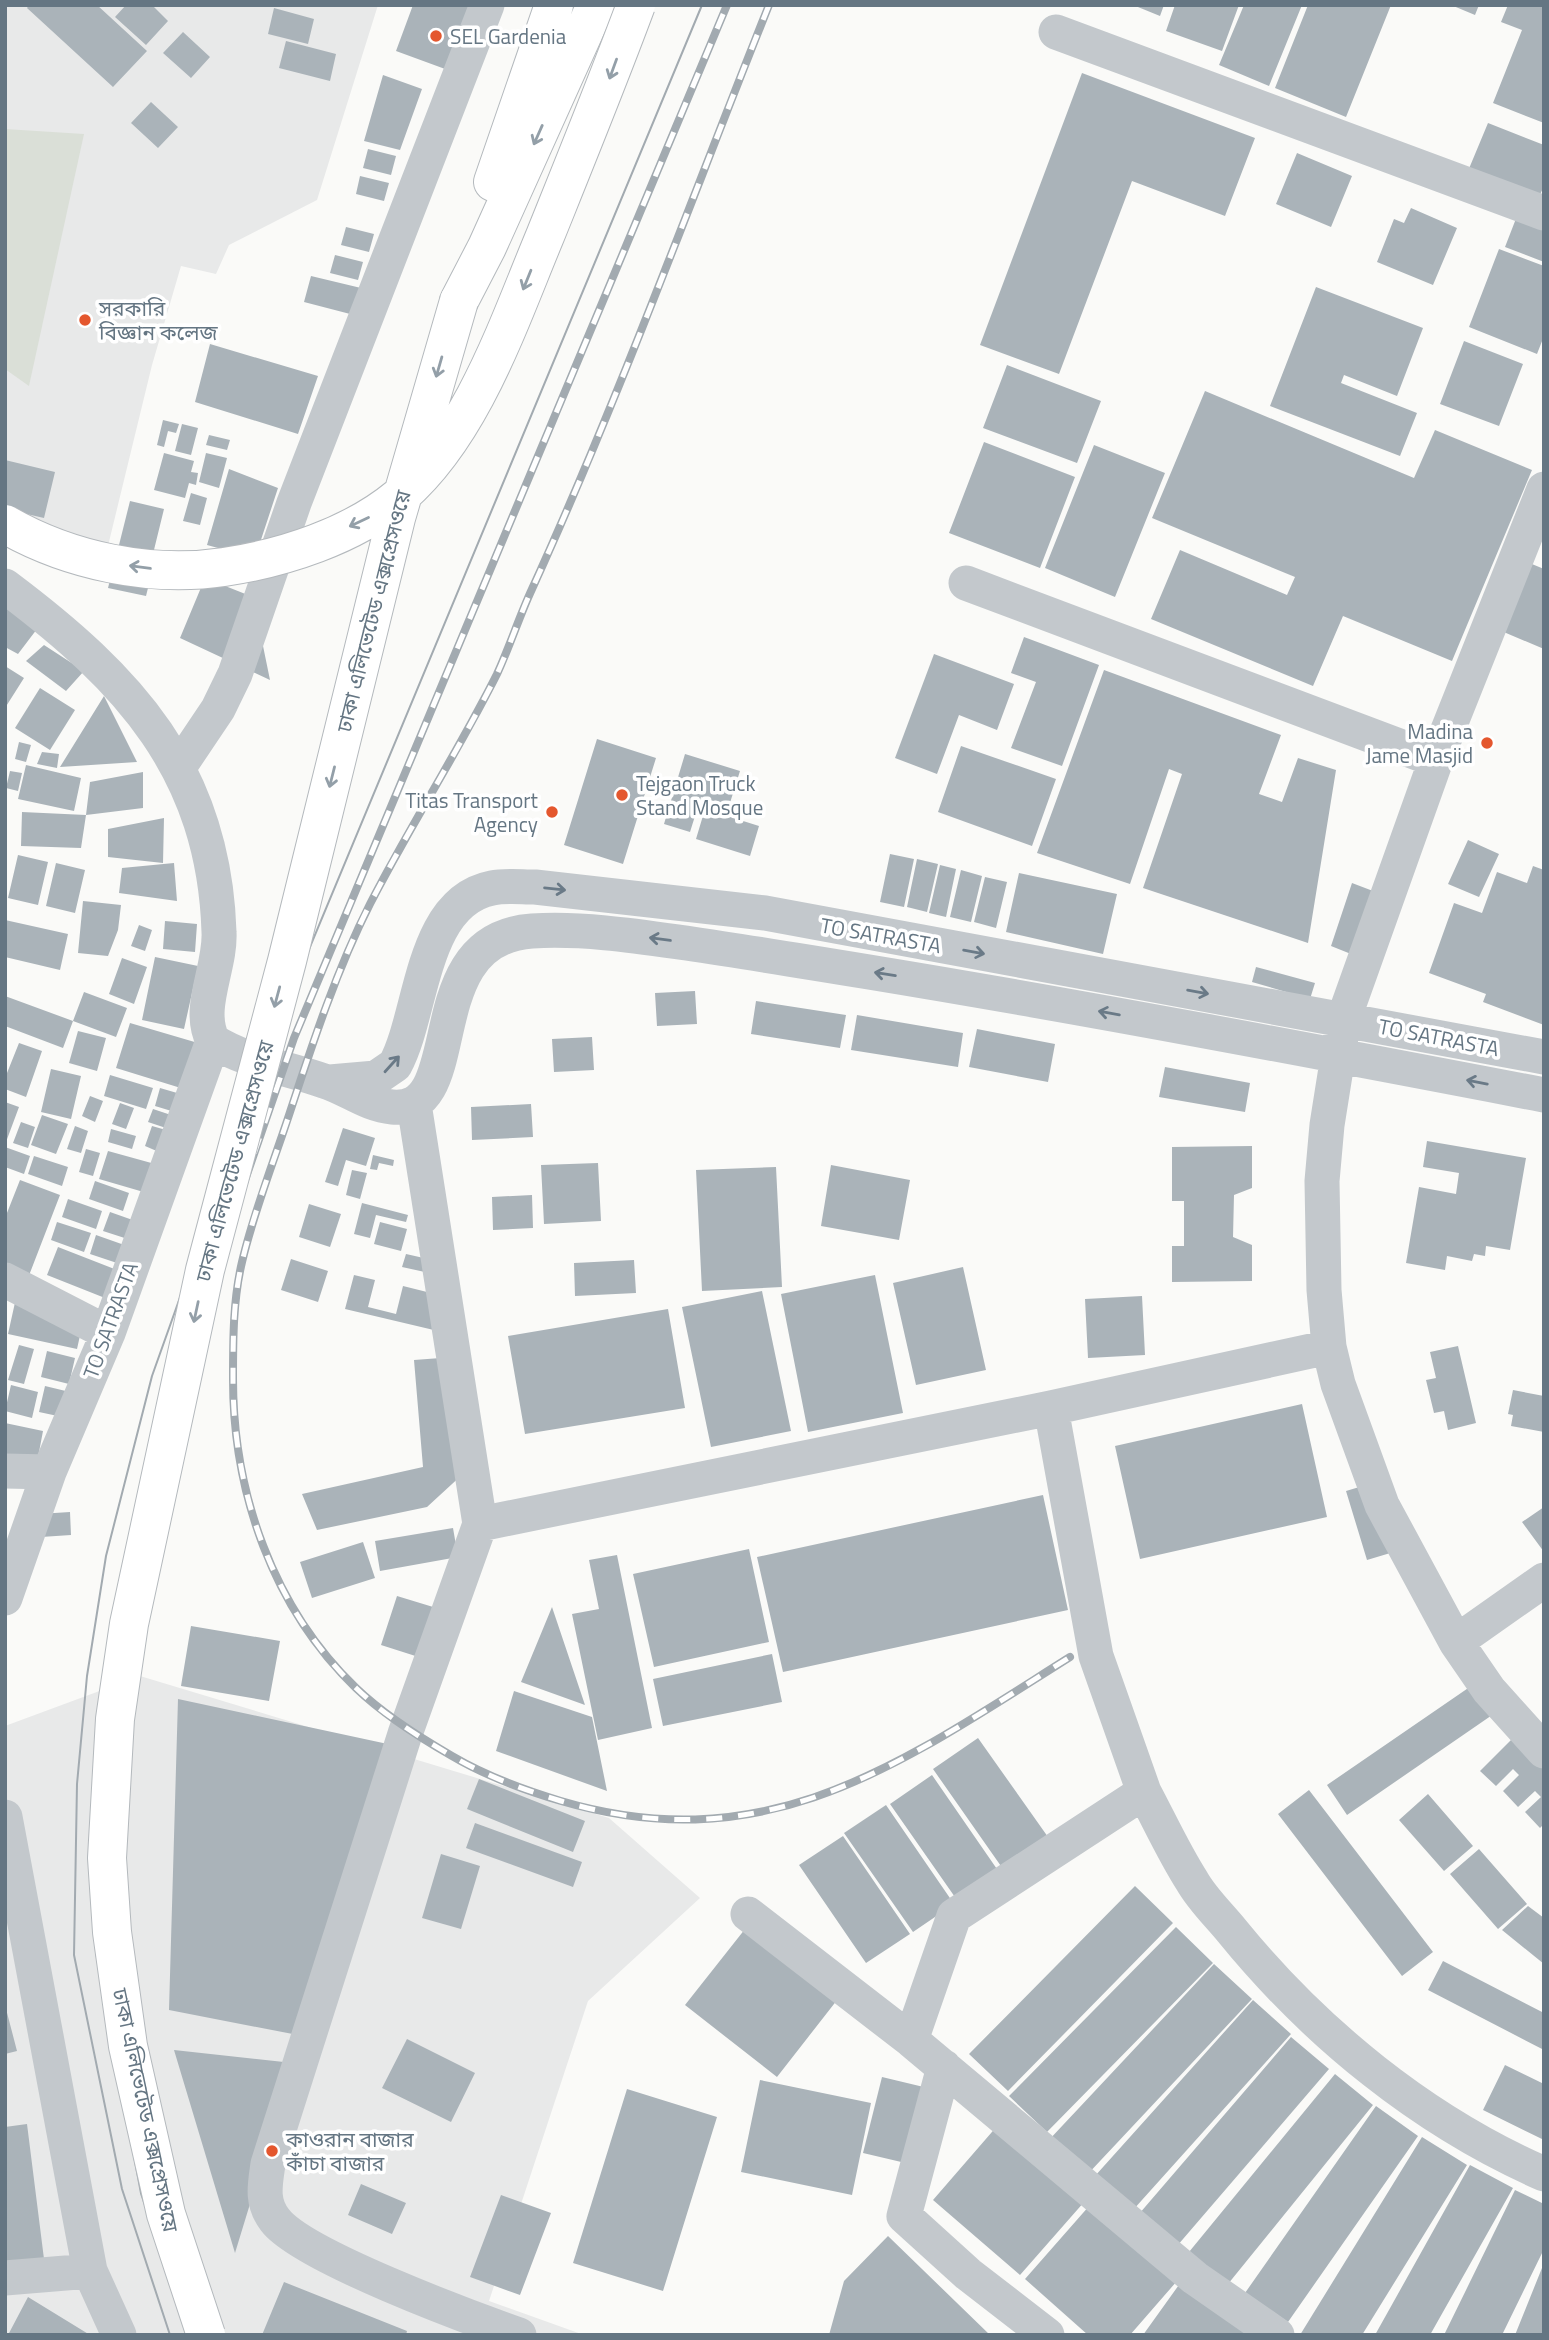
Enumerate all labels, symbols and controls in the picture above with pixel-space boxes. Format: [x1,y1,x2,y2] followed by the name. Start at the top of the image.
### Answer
[450,20,567,52] place label: SEL Gardenia
[428,28,444,44] marker: SEL Gardenia
[605,58,618,80] one-way arrow
[531,123,544,145] one-way arrow
[519,269,532,290] one-way arrow
[98,292,219,348] place label: সরকারি বিজ্ঞান কলেজ
[77,312,93,328] marker: সরকারি বিজ্ঞান কলেজ
[432,356,445,378] one-way arrow
[327,486,419,736] street label: ঢাকা এলিভেটেড এক্সপ্রেসওয়ে
[349,516,371,529] one-way arrow
[130,561,152,574] one-way arrow
[1365,715,1473,771] place label: Madina Jame Masjid
[1479,735,1495,751] marker: Madina Jame Masjid
[325,765,338,787] one-way arrow
[636,767,763,823] place label: Tejgaon Truck Stand Mosque
[405,784,539,840] place label: Titas Transport Agency
[614,787,630,803] marker: Tejgaon Truck Stand Mosque
[544,804,560,820] marker: Titas Transport Agency
[543,883,566,896] one-way arrow
[818,909,944,961] street label: TO SATRASTA
[649,932,672,945] one-way arrow
[962,945,985,959] one-way arrow
[874,967,896,980] one-way arrow
[270,986,283,1008] one-way arrow
[1186,986,1209,999] one-way arrow
[1098,1006,1121,1020] one-way arrow
[1376,1010,1502,1064] street label: TO SATRASTA
[186,1036,282,1286] street label: ঢাকা এলিভেটেড এক্সপ্রেসওয়ে
[383,1056,400,1074] one-way arrow
[1466,1075,1489,1089] one-way arrow
[74,1257,146,1383] street label: TO SATRASTA
[188,1300,202,1323] one-way arrow
[104,1984,188,2236] street label: ঢাকা এলিভেটেড এক্সপ্রেসওয়ে
[285,2123,414,2179] place label: কাওরান বাজার কাঁচা বাজার
[264,2143,280,2159] marker: কাওরান বাজার কাঁচা বাজার

